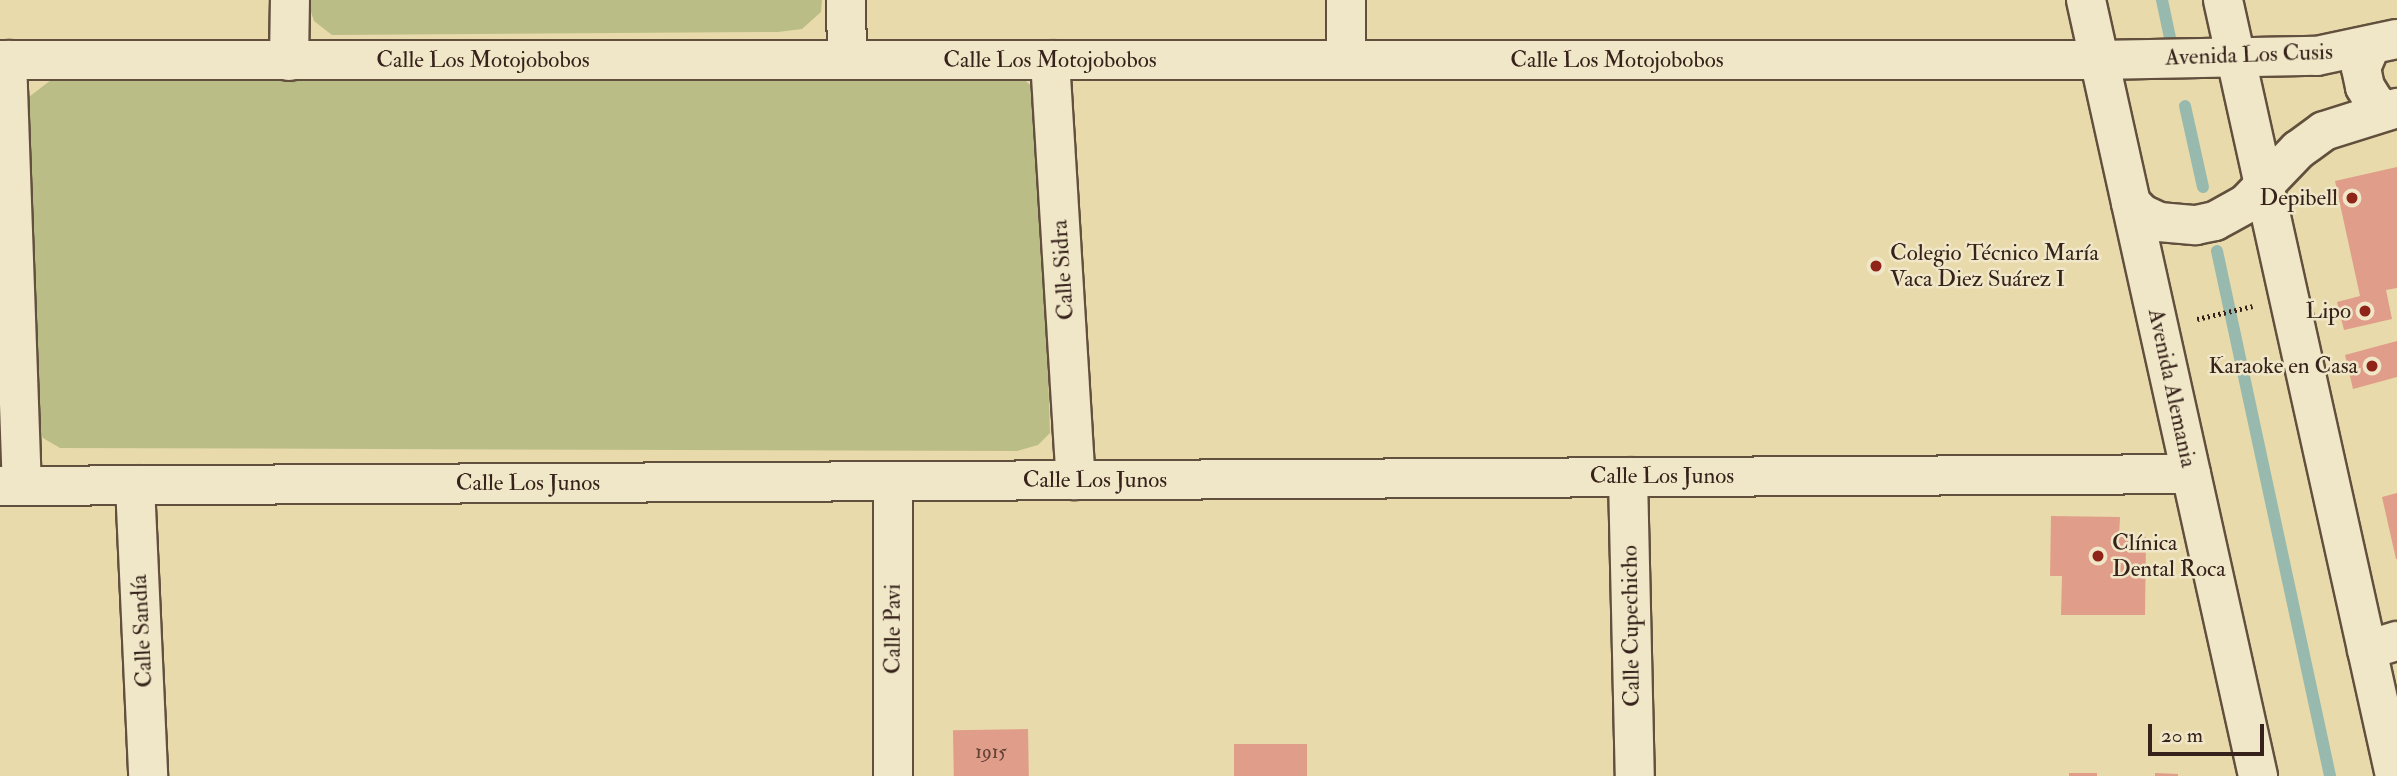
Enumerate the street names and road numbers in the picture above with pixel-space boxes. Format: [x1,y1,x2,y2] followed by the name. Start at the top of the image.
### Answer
[2165,38,2333,72] street label: Avenida Los Cusis
[376,46,590,74] street label: Calle Los Motojobobos
[943,46,1157,74] street label: Calle Los Motojobobos
[1510,46,1724,74] street label: Calle Los Motojobobos
[1046,219,1080,321] street label: Calle Sidra
[2142,306,2202,470] street label: Avenida Alemania
[1590,462,1734,490] street label: Calle Los Junos
[1023,466,1167,494] street label: Calle Los Junos
[456,469,600,497] street label: Calle Los Junos
[1616,545,1646,707] street label: Calle Cupechicho
[125,574,159,688] street label: Calle Sandía
[879,584,907,674] street label: Calle Pavi

